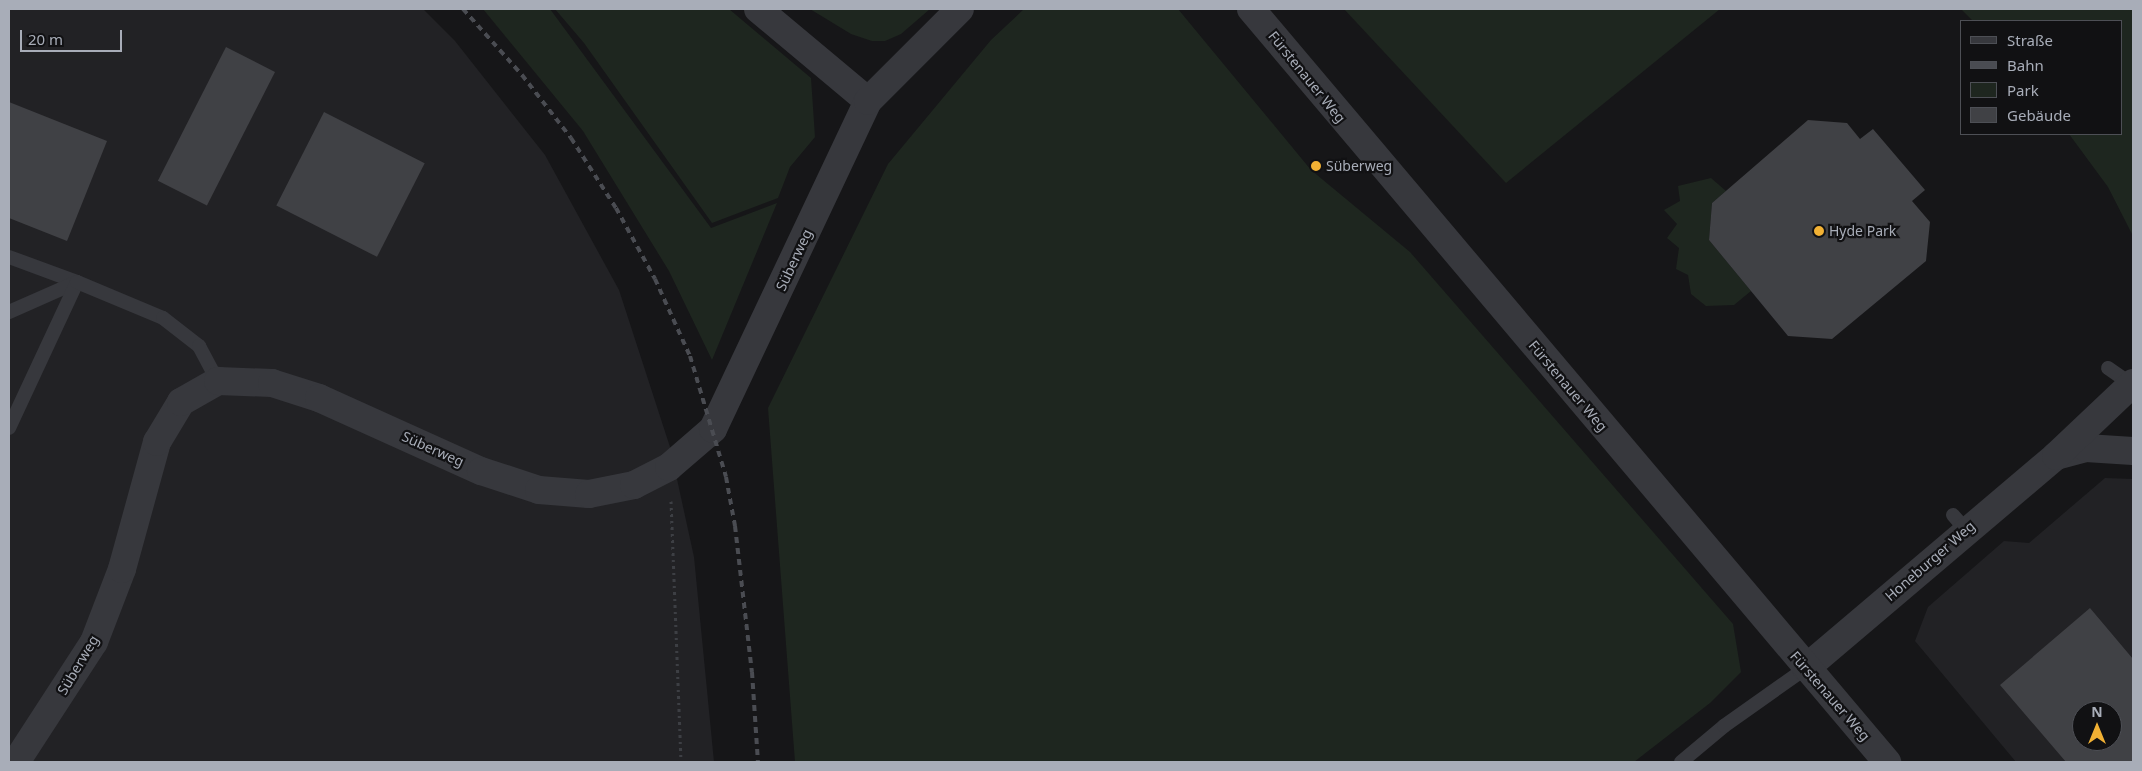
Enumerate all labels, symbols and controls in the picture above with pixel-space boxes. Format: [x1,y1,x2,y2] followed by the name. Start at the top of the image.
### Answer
[22,20,125,52] scale bar
[1960,20,2122,135] legend
[1265,28,1349,126] street label: Fürstenauer Weg
[28,29,63,49] text: 20 m
[2007,30,2053,50] text: Straße
[2007,55,2044,75] text: Bahn
[2007,80,2039,100] text: Park
[2007,105,2071,125] text: Gebäude
[1326,158,1392,174] place label: Süberweg
[1310,160,1322,172] marker: Süberweg
[1829,223,1896,239] place label: Hyde Park
[1813,225,1825,237] marker: Hyde Park
[772,226,816,294] street label: Süberweg
[1525,337,1611,435] street label: Fürstenauer Weg
[399,428,467,470] street label: Süberweg
[1882,517,1978,605] street label: Honeburger Weg
[54,632,102,698] street label: Süberweg
[1787,648,1873,744] street label: Fürstenauer Weg
[2072,701,2122,751] north arrow
[2091,702,2103,721] text: N

